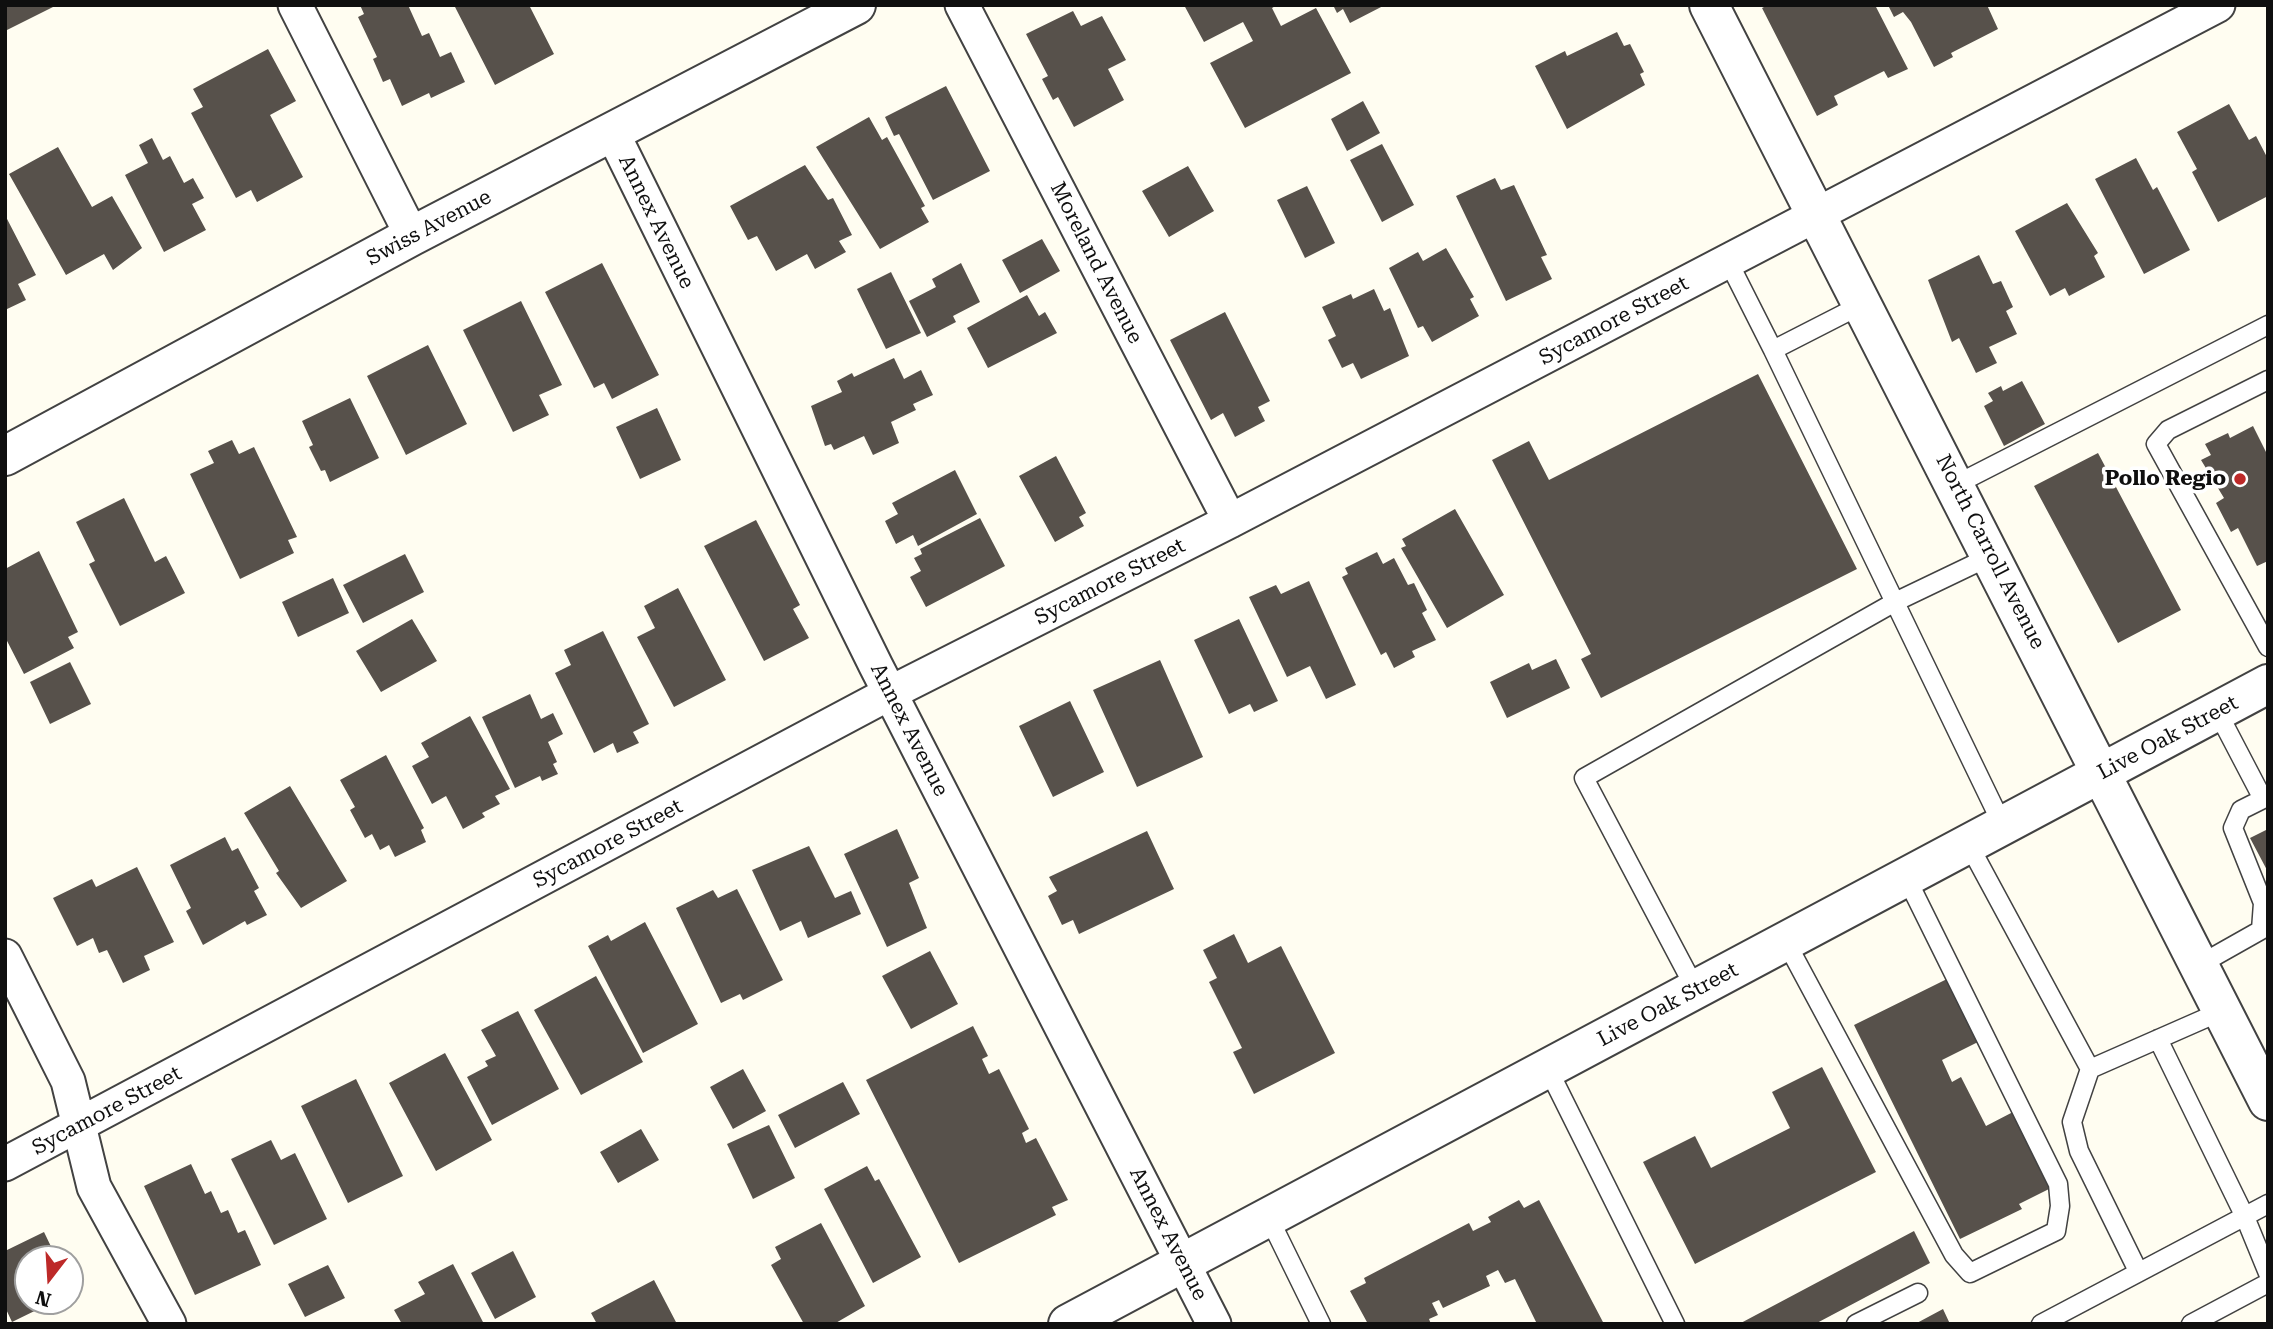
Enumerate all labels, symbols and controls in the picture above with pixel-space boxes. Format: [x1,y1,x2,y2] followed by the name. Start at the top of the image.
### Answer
[613,151,699,293] street label: Annex Avenue
[1044,178,1148,348] street label: Moreland Avenue
[362,185,496,271] street label: Swiss Avenue
[1535,271,1693,371] street label: Sycamore Street
[1930,450,2050,654] street label: North Carroll Avenue
[2105,466,2226,492] place label: Pollo Regio
[2232,471,2248,487] marker: Pollo Regio
[1031,533,1189,631] street label: Sycamore Street
[865,659,953,801] street label: Annex Avenue
[2094,690,2242,786] street label: Live Oak Street
[529,794,687,894] street label: Sycamore Street
[1594,957,1742,1053] street label: Live Oak Street
[28,1061,186,1161] street label: Sycamore Street
[1124,1163,1212,1305] street label: Annex Avenue
[14,1245,84,1315] north arrow
[33,1286,54,1312] text: N

